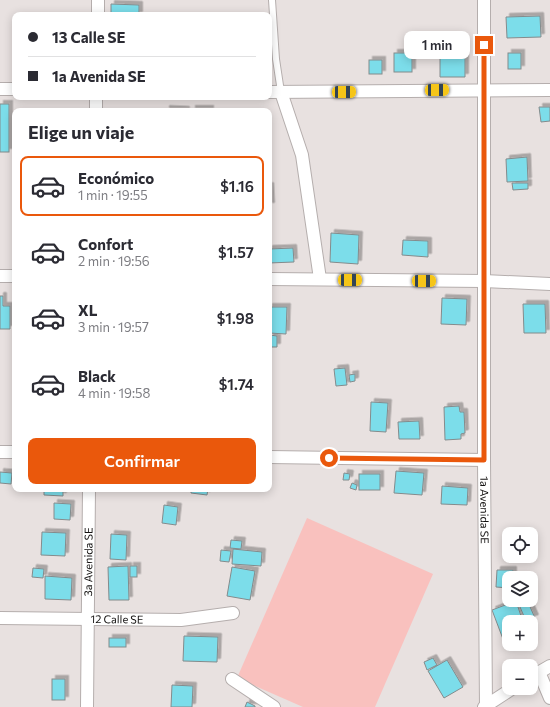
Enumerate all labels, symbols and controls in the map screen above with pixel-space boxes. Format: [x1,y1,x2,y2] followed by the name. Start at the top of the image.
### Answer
[52,28,125,46] text: 13 Calle SE
[404,31,470,59] callout: 1 min
[475,36,493,54] route end
[422,37,452,53] text: 1 min
[52,67,146,85] text: 1a Avenida SE
[425,84,449,96] car
[332,86,356,98] car
[28,121,134,143] text: Elige un viaje
[30,168,66,204] icon: car
[78,169,154,187] text: Económico
[220,177,254,195] text: $1.16
[78,187,148,203] text: 1 min · 19:55
[30,234,66,270] icon: car
[78,235,133,253] text: Confort
[218,243,254,261] text: $1.57
[78,253,150,269] text: 2 min · 19:56
[338,274,362,286] car
[412,275,436,287] car
[30,300,66,336] icon: car
[78,301,97,319] text: XL
[217,309,254,327] text: $1.98
[78,319,149,335] text: 3 min · 19:57
[30,366,66,402] icon: car
[78,367,116,385] text: Black
[219,375,254,393] text: $1.74
[78,385,150,401] text: 4 min · 19:58
[28,438,256,484] button: Confirmar
[320,449,338,467] route start
[478,476,492,544] street label: 1a Avenida SE
[81,527,95,597] street label: 3a Avenida SE
[502,527,538,695] map controls
[502,527,538,563] button: locate
[502,571,538,607] button: layers
[91,612,143,626] street label: 12 Calle SE
[502,615,538,651] button: +
[502,659,538,695] button: −

